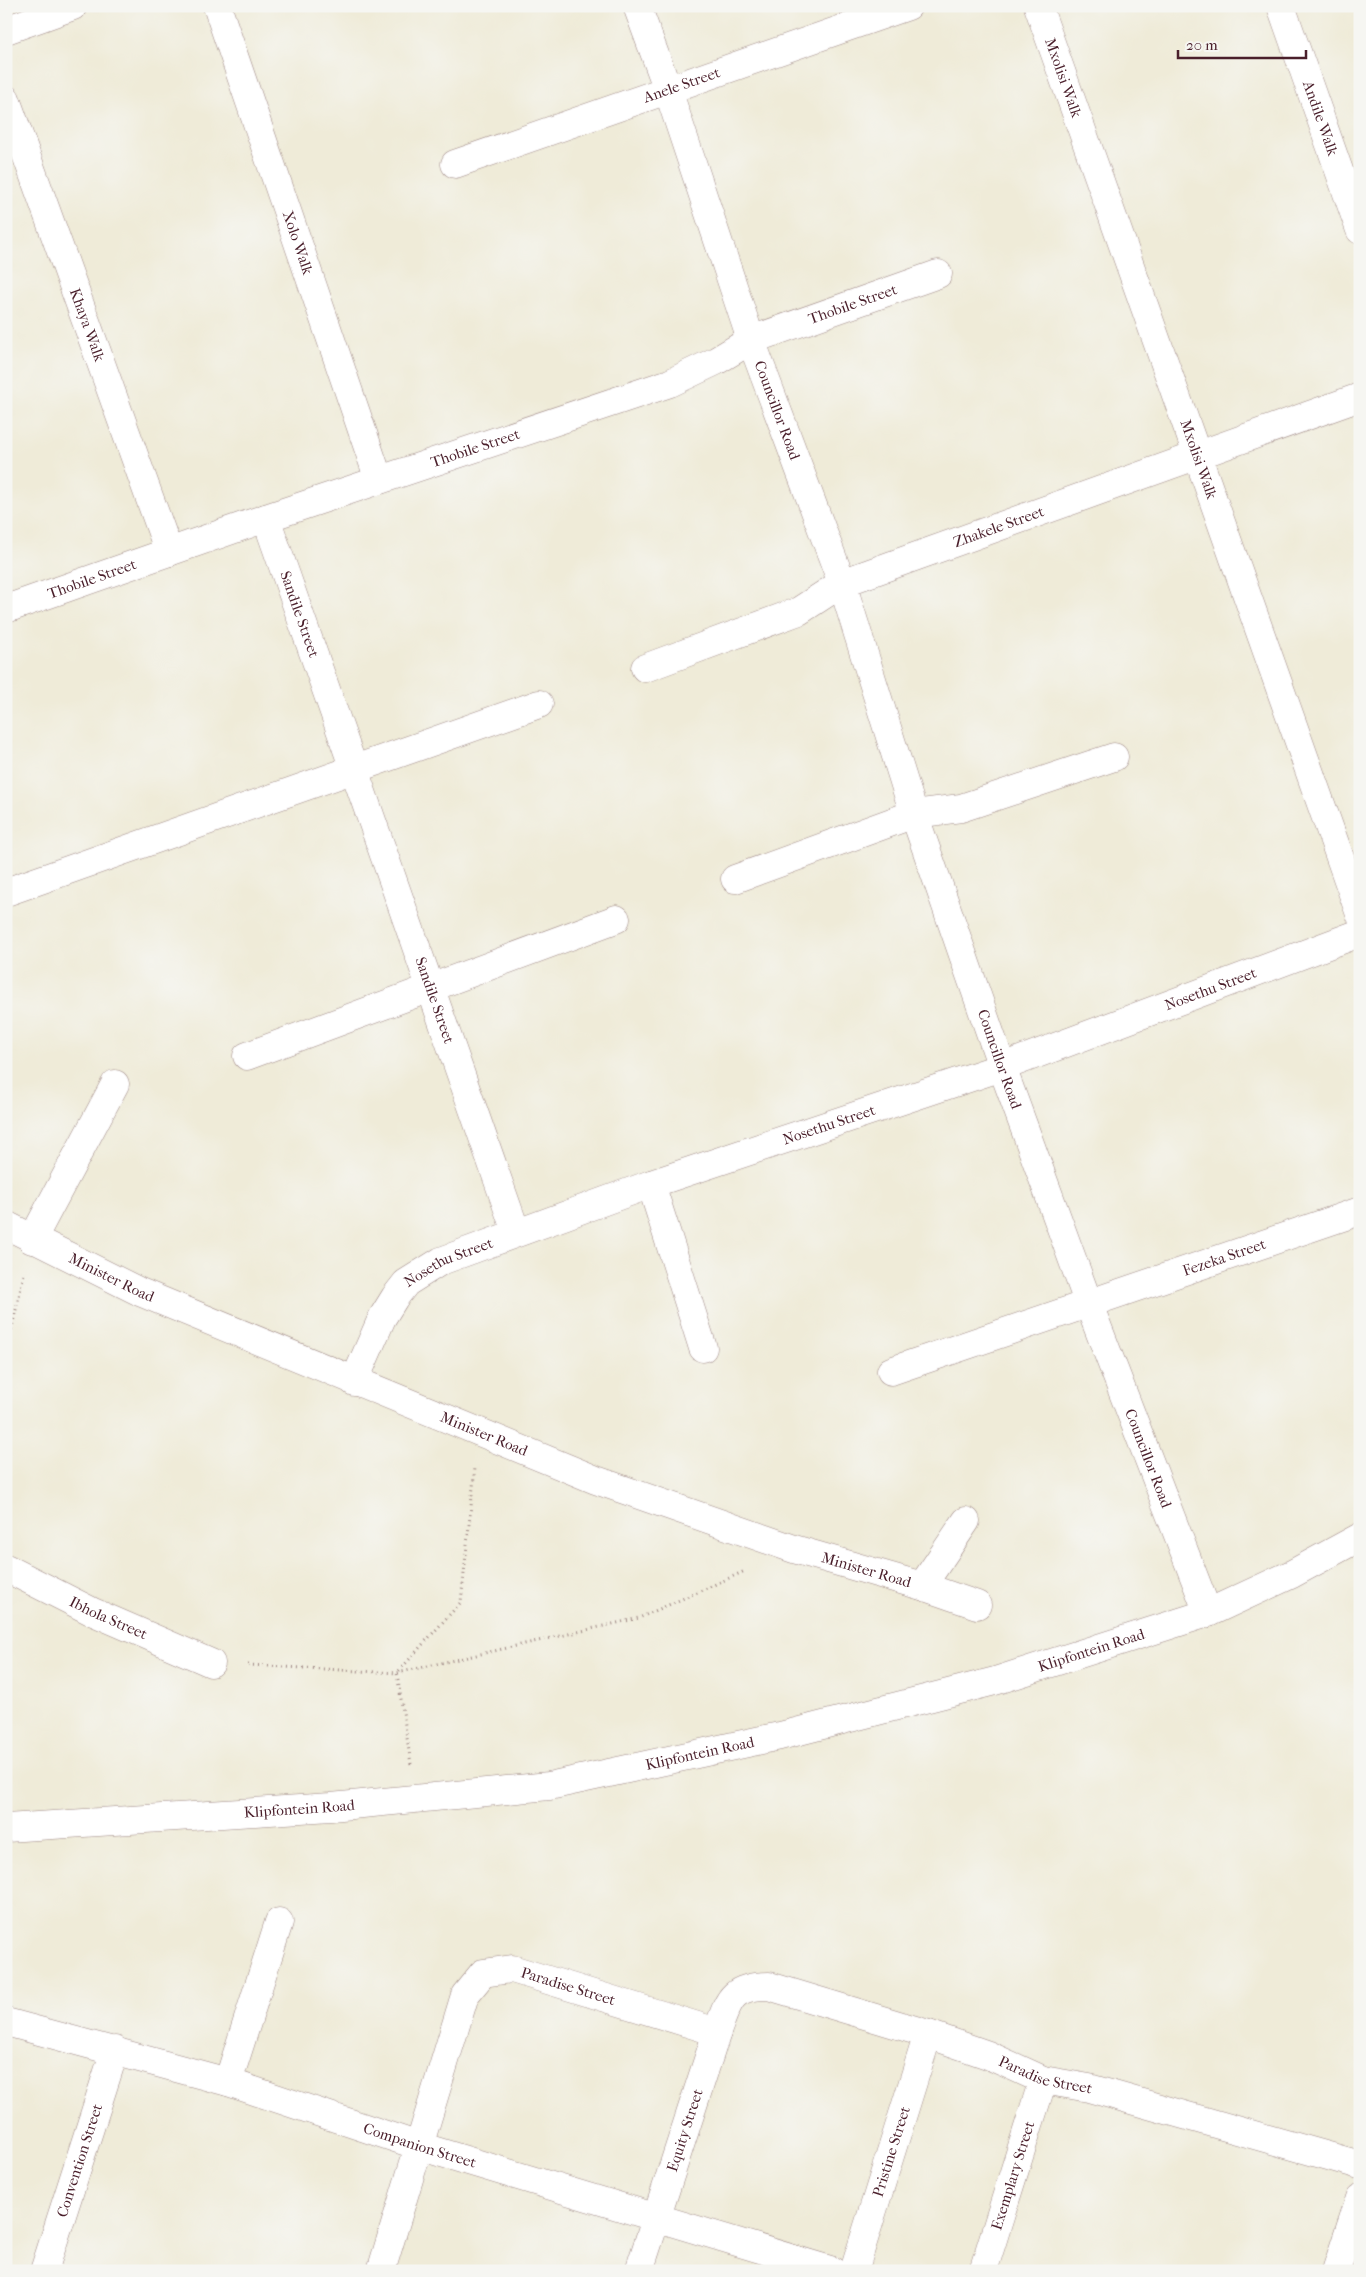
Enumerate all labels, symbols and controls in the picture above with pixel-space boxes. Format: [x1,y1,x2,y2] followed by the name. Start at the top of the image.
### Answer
[1178,28,1306,60] scale bar
[1041,35,1086,120] street label: Mxolisi Walk
[1186,36,1218,54] text: 20 m
[640,63,723,107] street label: Anele Street
[1299,77,1342,158] street label: Andile Walk
[279,208,317,277] street label: Xolo Walk
[806,280,900,328] street label: Thobile Street
[66,286,109,364] street label: Khaya Walk
[751,358,804,463] street label: Councillor Road
[1176,417,1221,502] street label: Mxolisi Walk
[428,425,523,471] street label: Thobile Street
[951,502,1047,551] street label: Zhakele Street
[45,555,139,603] street label: Thobile Street
[276,569,323,660] street label: Sandile Street
[411,955,458,1046] street label: Sandile Street
[1162,963,1260,1014] street label: Nosethu Street
[974,1007,1026,1112] street label: Councillor Road
[780,1101,878,1148] street label: Nosethu Street
[401,1234,496,1291] street label: Nosethu Street
[1180,1235,1269,1280] street label: Fezeka Street
[66,1249,158,1306] street label: Minister Road
[1121,1406,1176,1511] street label: Councillor Road
[438,1408,531,1460] street label: Minister Road
[819,1548,914,1592] street label: Minister Road
[66,1593,151,1644] street label: Ibhola Street
[1036,1625,1148,1676] street label: Klipfontein Road
[644,1733,757,1774] street label: Klipfontein Road
[243,1796,356,1822] street label: Klipfontein Road
[519,1963,618,2009] street label: Paradise Street
[996,2052,1095,2098] street label: Paradise Street
[663,2086,707,2174] street label: Equity Street
[53,2101,106,2220] street label: Convention Street
[869,2103,914,2199] street label: Pristine Street
[987,2118,1039,2232] street label: Exemplary Street
[361,2119,479,2172] street label: Companion Street

